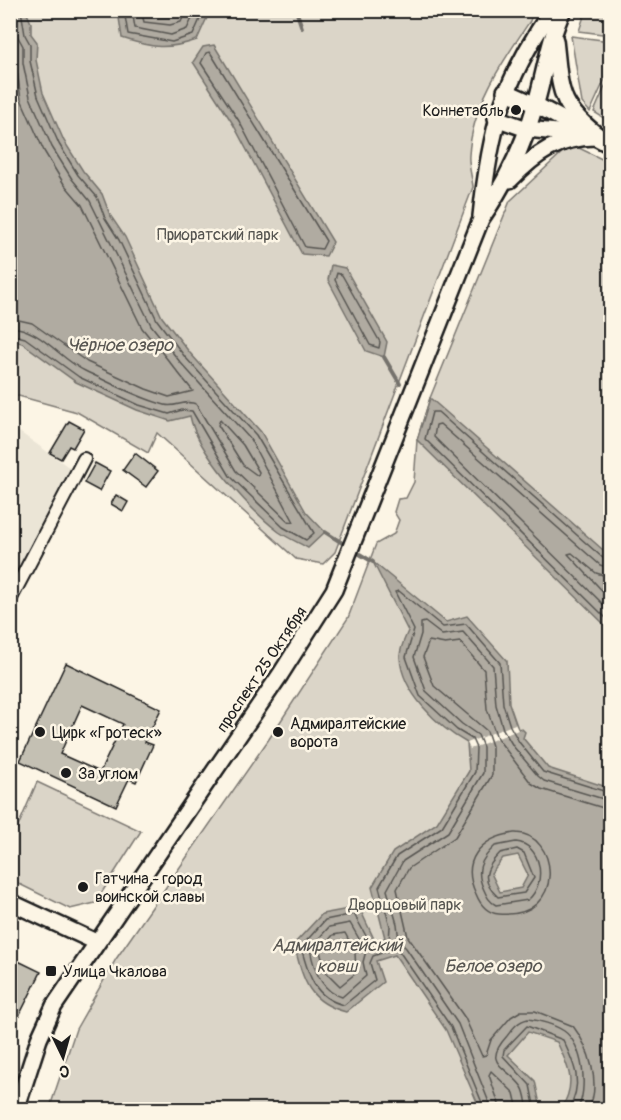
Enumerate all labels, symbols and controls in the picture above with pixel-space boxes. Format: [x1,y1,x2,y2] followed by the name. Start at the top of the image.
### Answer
[422,101,504,121] place label: Коннетабль
[509,103,523,117] marker: Коннетабль
[157,225,279,245] park label: Приоратский парк
[67,334,174,357] water label: Чёрное озеро
[212,603,311,736] street label: проспект 25 Октября
[290,714,406,752] place label: Адмиралтейские ворота
[52,723,162,743] place label: Цирк «Гротеск»
[33,725,47,739] marker: Цирк «Гротеск»
[271,725,285,739] marker: Адмиралтейские ворота
[78,764,138,784] place label: За углом
[59,766,73,780] marker: За углом
[95,869,205,907] place label: Гатчина - город воинской славы
[76,880,90,894] marker: Гатчина - город воинской славы
[348,895,461,915] park label: Дворцовый парк
[272,934,404,978] water label: Адмиралтейский ковш
[445,955,543,978] water label: Белое озеро
[63,962,167,982] place label: Улица Чкалова
[44,964,58,978] marker: Улица Чкалова
[33,1027,93,1087] north arrow
[58,1061,70,1081] text: С

